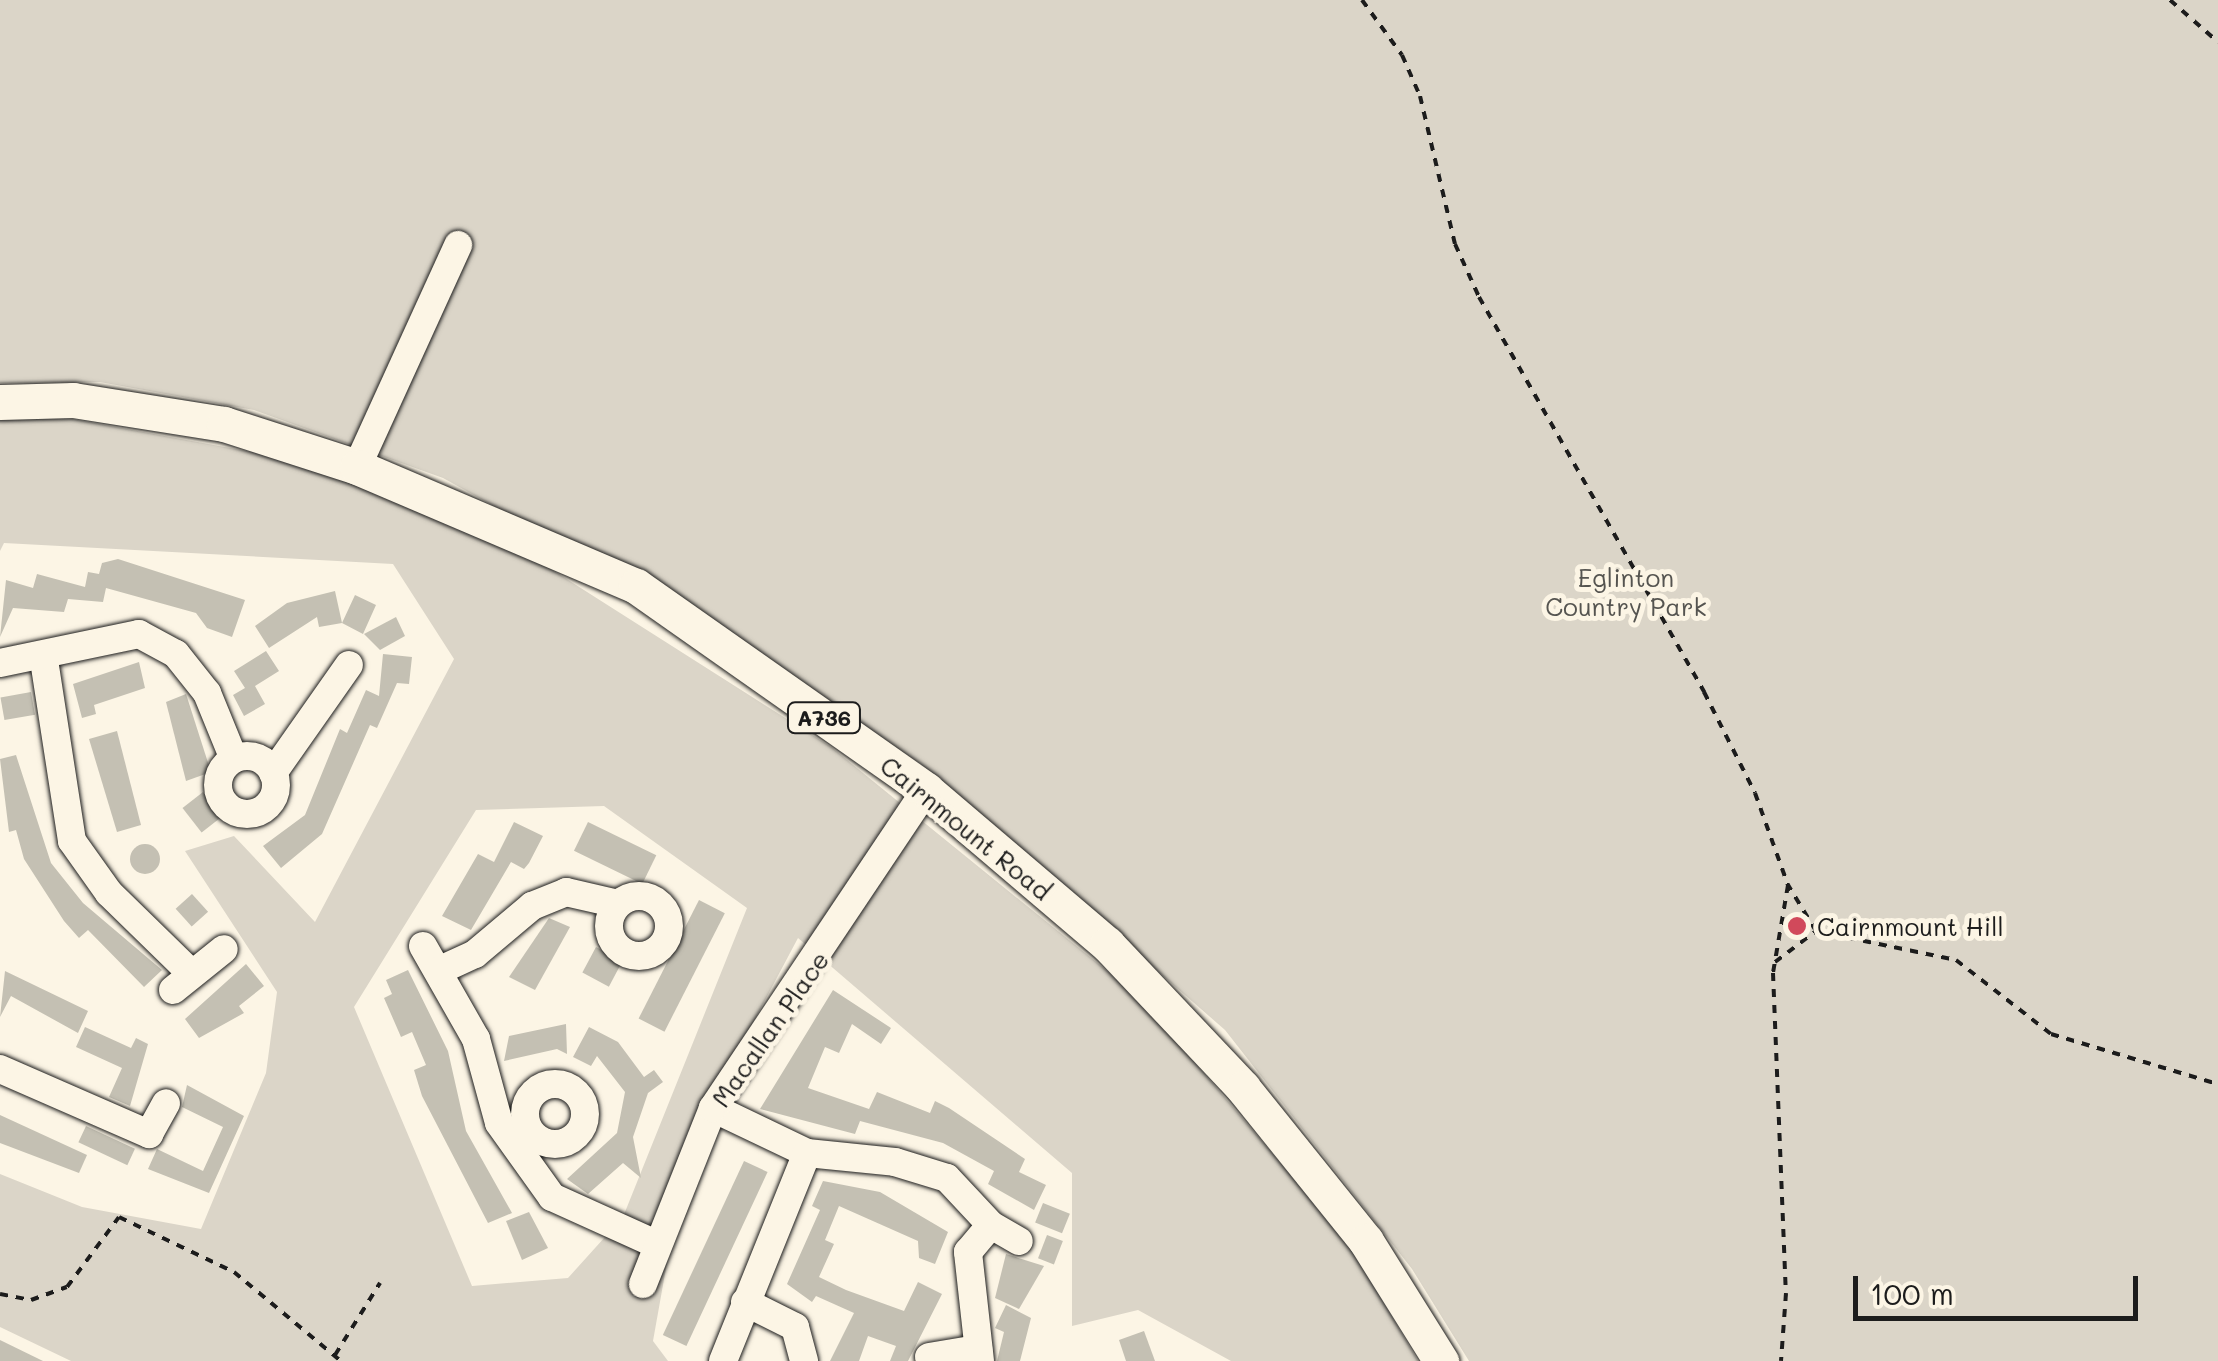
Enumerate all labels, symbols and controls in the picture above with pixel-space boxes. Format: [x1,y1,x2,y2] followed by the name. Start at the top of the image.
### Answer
[1545,563,1707,622] park label: Eglinton Country Park
[786,701,862,735] road number: A736
[875,750,1057,906] street label: Cairnmount Road
[1817,911,2004,941] place label: Cairnmount Hill
[1786,915,1808,937] marker: Cairnmount Hill
[705,945,835,1113] street label: Macallan Place
[1858,1256,2143,1318] scale bar
[1870,1273,1954,1313] text: 100 m

